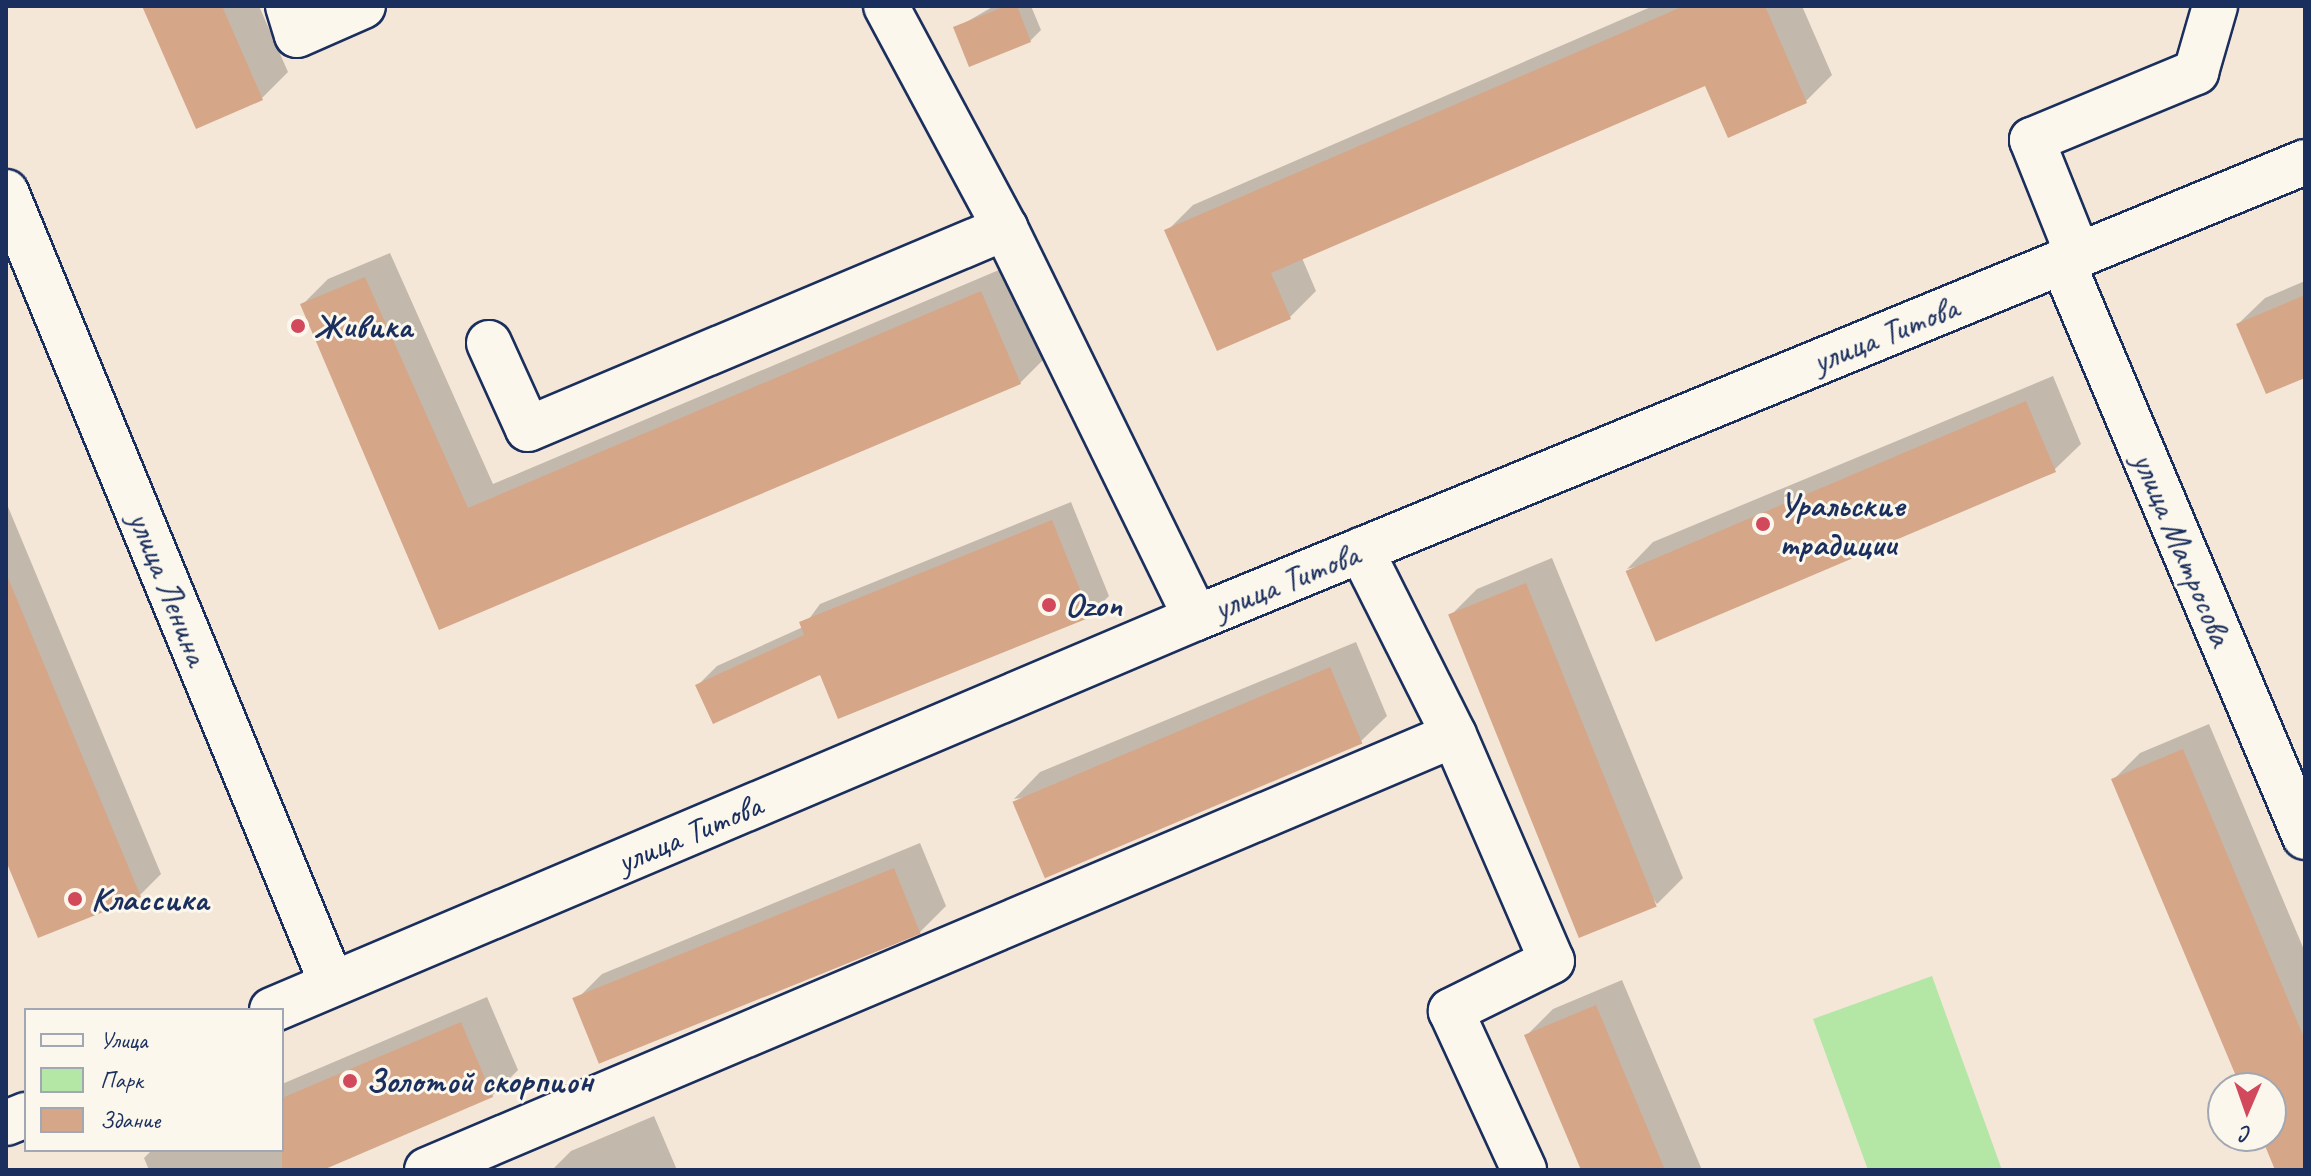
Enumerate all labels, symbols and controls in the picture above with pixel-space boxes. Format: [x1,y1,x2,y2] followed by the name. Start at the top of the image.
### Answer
[1807,287,1963,381] street label: улица Титова
[314,306,412,346] place label: Живика
[289,317,307,335] marker: Живика
[2124,447,2242,651] street label: улица Матросова
[1779,484,1905,564] place label: Уральские традиции
[120,506,218,670] street label: улица Ленина
[1754,515,1772,533] marker: Уральские традиции
[1208,534,1364,628] street label: улица Титова
[1065,585,1122,625] place label: Ozon
[1040,596,1058,614] marker: Ozon
[611,785,767,881] street label: улица Титова
[91,879,208,919] place label: Классика
[66,890,84,908] marker: Классика
[24,1008,284,1152] legend
[100,1025,148,1055] text: Улица
[366,1061,593,1101] place label: Золотой скорпион
[100,1065,143,1095] text: Парк
[341,1072,359,1090] marker: Золотой скорпион
[2207,1072,2287,1152] north arrow
[100,1105,160,1135] text: Здание
[2240,1120,2252,1148] text: С

